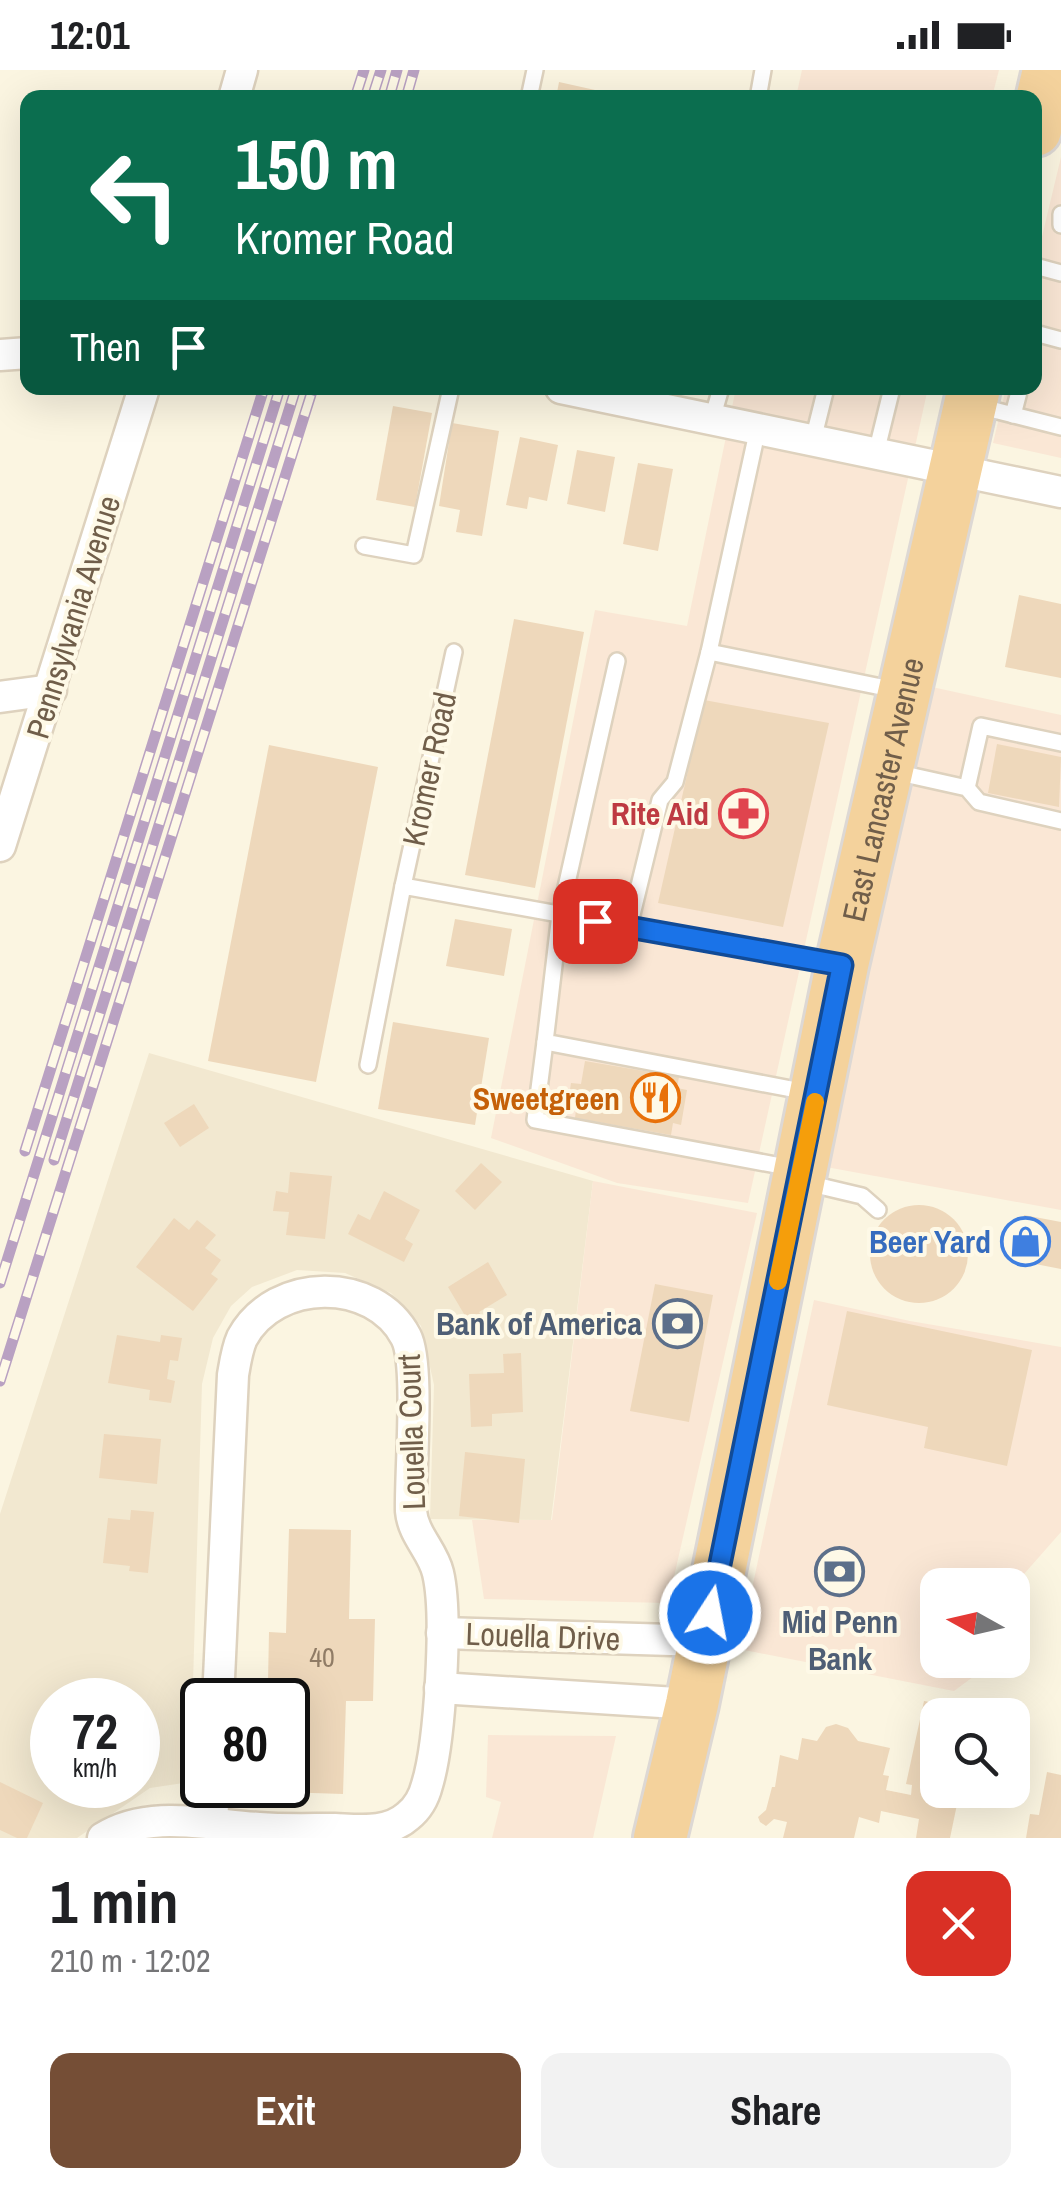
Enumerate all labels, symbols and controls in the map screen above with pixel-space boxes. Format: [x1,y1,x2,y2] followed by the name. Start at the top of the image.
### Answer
[50,10,130,61] text: 12:01
[235,117,398,211] text: 150 m
[70,130,200,260] icon: left
[235,207,454,268] text: Kromer Road
[161,320,216,375] icon: arrive
[70,322,141,373] text: Then
[16,490,130,744] street label: Pennsylvania Avenue
[831,653,933,926] street label: East Lancaster Avenue
[392,688,466,850] street label: Kromer Road
[718,787,770,839] pharmacy icon: Rite Aid
[611,792,709,835] place label: Rite Aid
[553,879,638,964] pin
[568,894,623,949] icon: arrive
[629,1072,681,1124] restaurant icon: Sweetgreen
[473,1077,620,1120] place label: Sweetgreen
[1000,1215,1052,1267] shop icon: Beer Yard
[869,1220,991,1263] place label: Beer Yard
[651,1297,703,1349] bank icon: Bank of America
[436,1302,642,1345] place label: Bank of America
[387,1353,435,1511] street label: Louella Court
[814,1545,866,1597] bank icon: Mid Penn Bank
[658,1561,762,1665] position arrow
[920,1568,1030,1678] north arrow
[920,1568,1030,1808] map controls
[782,1600,898,1680] place label: Mid Penn Bank
[465,1612,621,1660] street label: Louella Drive
[309,1638,335,1676] house number: 40
[180,1678,310,1808] speed limit sign: 80
[72,1697,118,1765] text: 72
[920,1698,1030,1808] button: search
[73,1751,117,1785] text: km/h
[50,1861,179,1942] text: 1 min
[906,1871,1011,1976] button: close
[50,1939,210,1982] text: 210 m · 12:02
[50,2053,521,2168] button: Exit
[541,2053,1011,2168] button: Share

